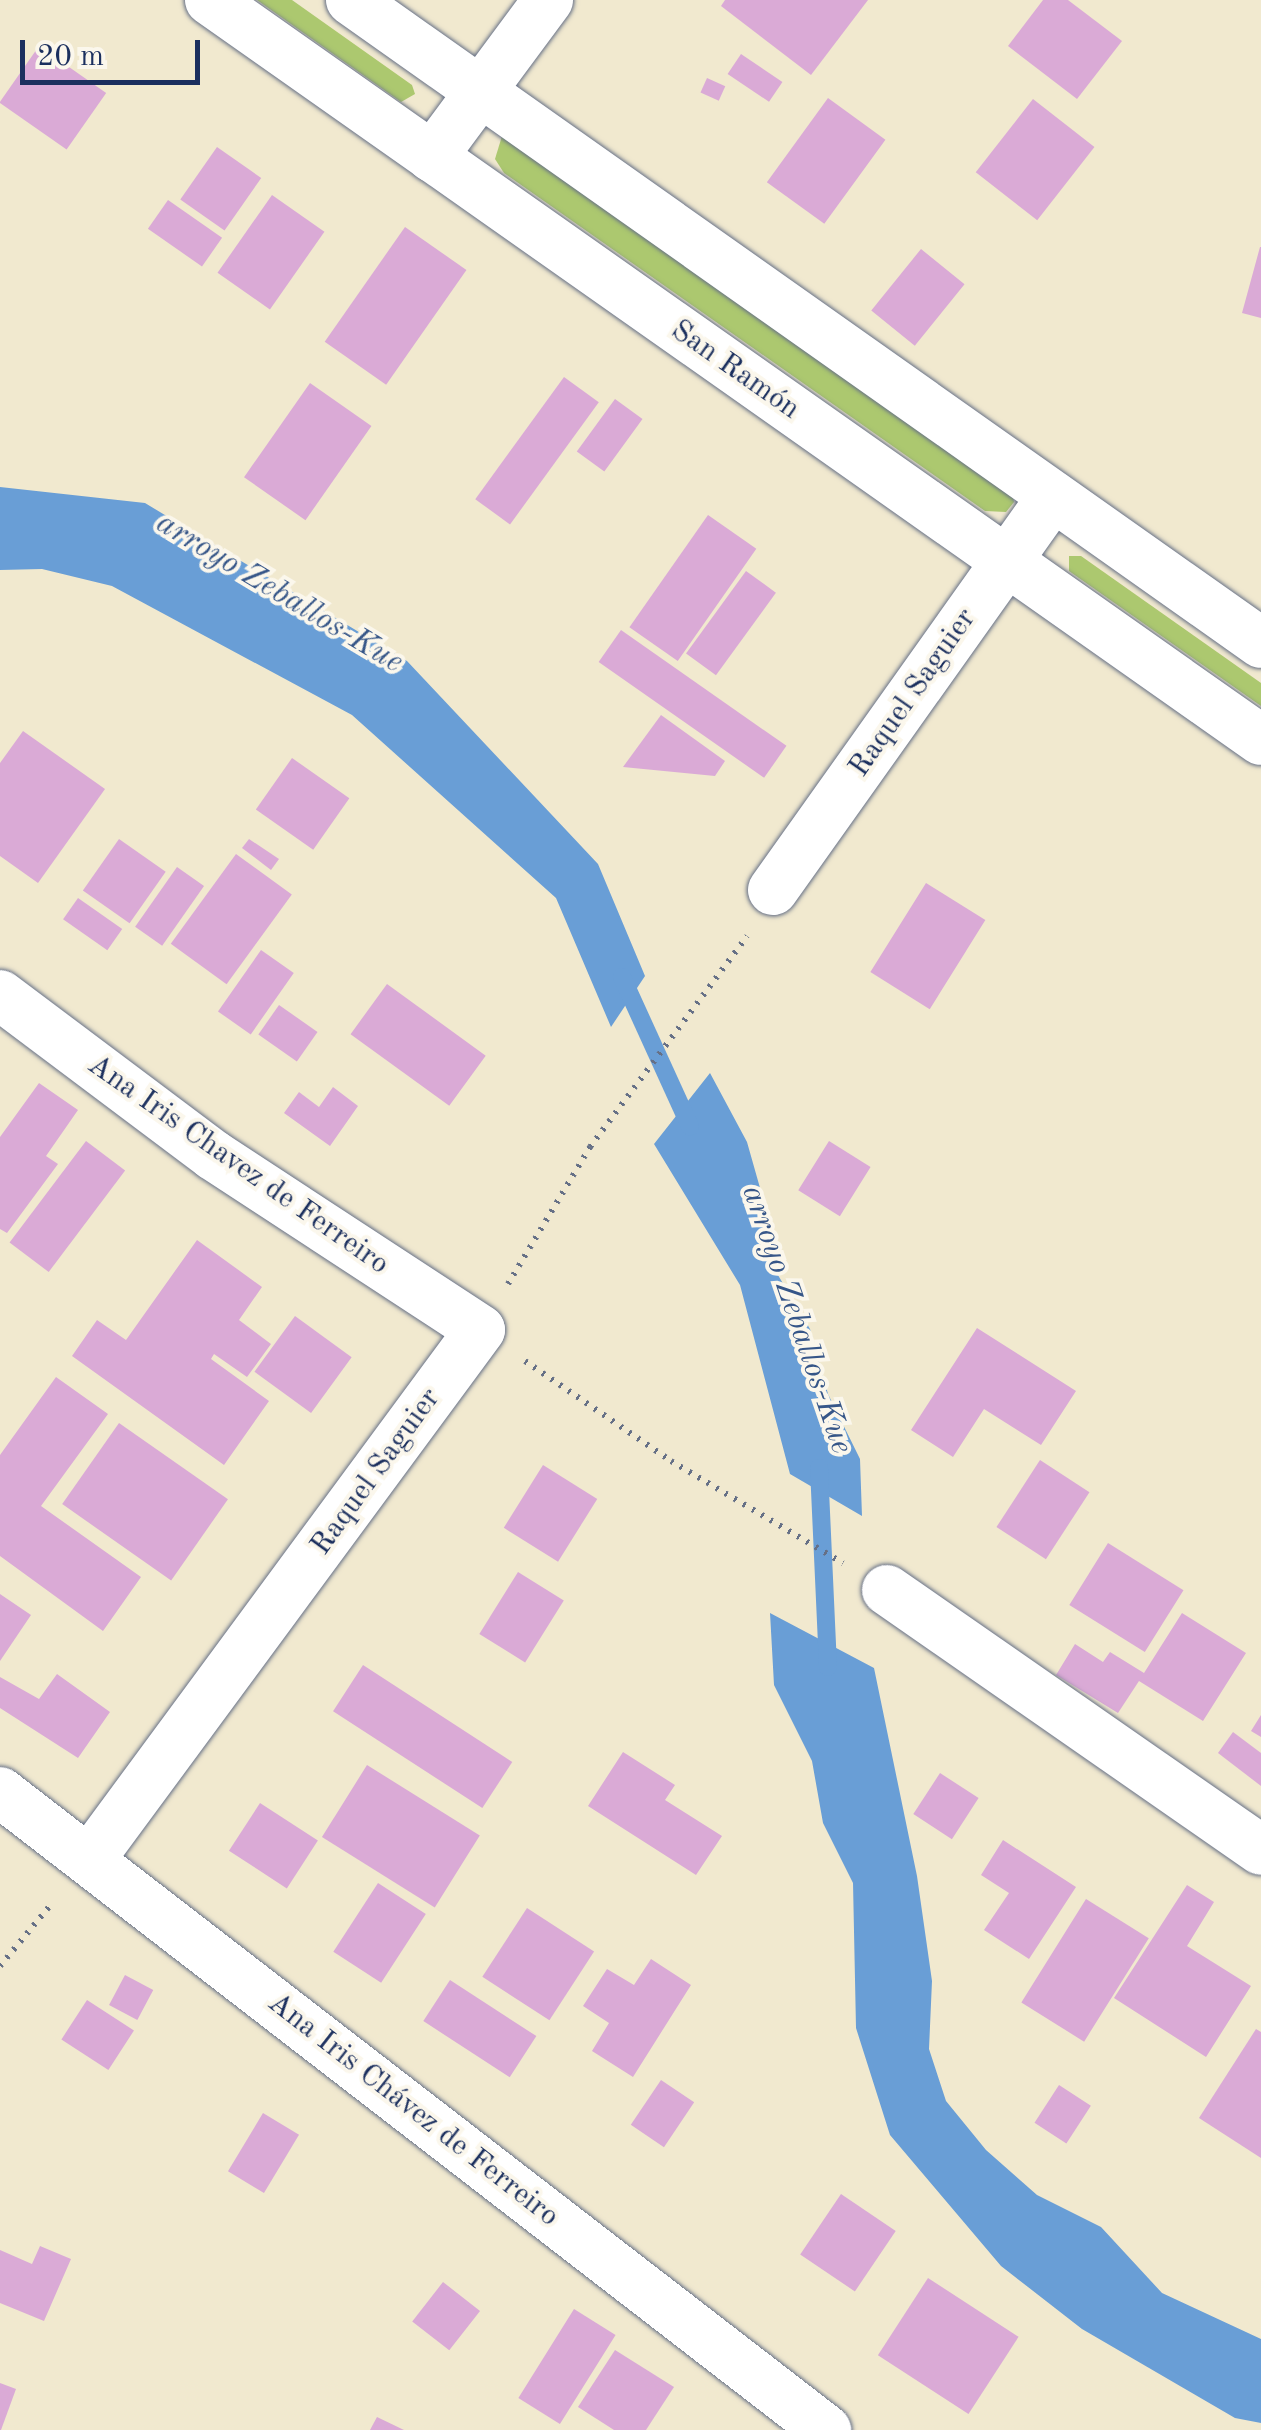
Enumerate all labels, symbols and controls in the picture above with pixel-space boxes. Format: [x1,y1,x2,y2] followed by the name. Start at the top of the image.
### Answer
[25,20,205,82] scale bar
[37,42,104,72] text: 20 m
[664,312,806,428] street label: San Ramón
[149,505,409,683] water label: arroyo Zeballos-Kue
[842,602,984,784] street label: Raquel Saguier
[80,1047,396,1283] street label: Ana Iris Chavez de Ferreiro
[732,1181,860,1459] water label: arroyo Zeballos-Kue
[303,1382,449,1562] street label: Raquel Saguier
[260,1985,566,2235] street label: Ana Iris Chávez de Ferreiro

